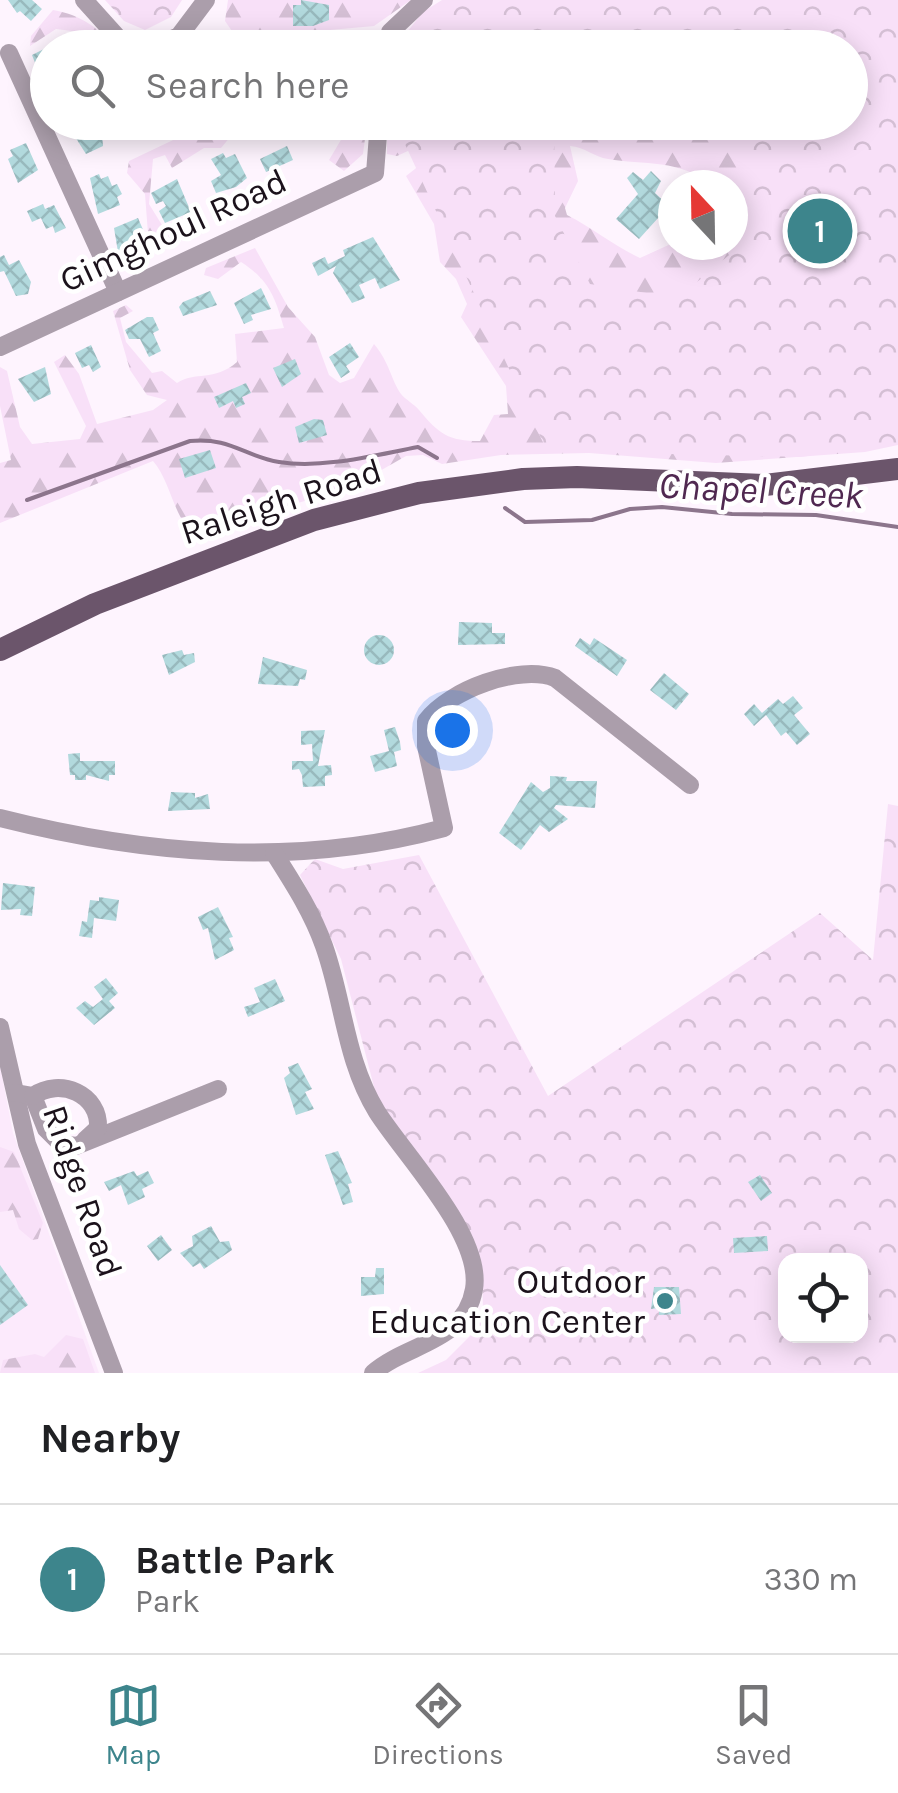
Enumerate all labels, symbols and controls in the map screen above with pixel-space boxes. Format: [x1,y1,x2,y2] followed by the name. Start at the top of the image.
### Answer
[30,30,868,140] search box
[65,58,120,113] icon: search
[145,63,349,108] text: Search here
[53,160,293,301] street label: Gimghoul Road
[658,170,748,260] north arrow
[788,194,852,268] pin: 1
[176,450,387,553] street label: Raleigh Road
[657,463,865,518] water label: Chapel Creek
[427,705,478,756] your location
[34,1100,131,1283] street label: Ridge Road
[778,1253,868,1343] map controls
[778,1253,868,1343] button: locate
[370,1261,645,1342] place label: Outdoor Education Center
[654,1290,676,1312] marker: Outdoor Education Center
[40,1413,180,1463] text: Nearby
[135,1538,335,1583] text: Battle Park
[67,1561,78,1598] text: 1
[764,1561,858,1598] text: 330 m
[135,1583,200,1620] text: Park
[106,1678,161,1771] tab: Map
[372,1678,504,1771] tab: Directions
[715,1678,792,1771] tab: Saved

